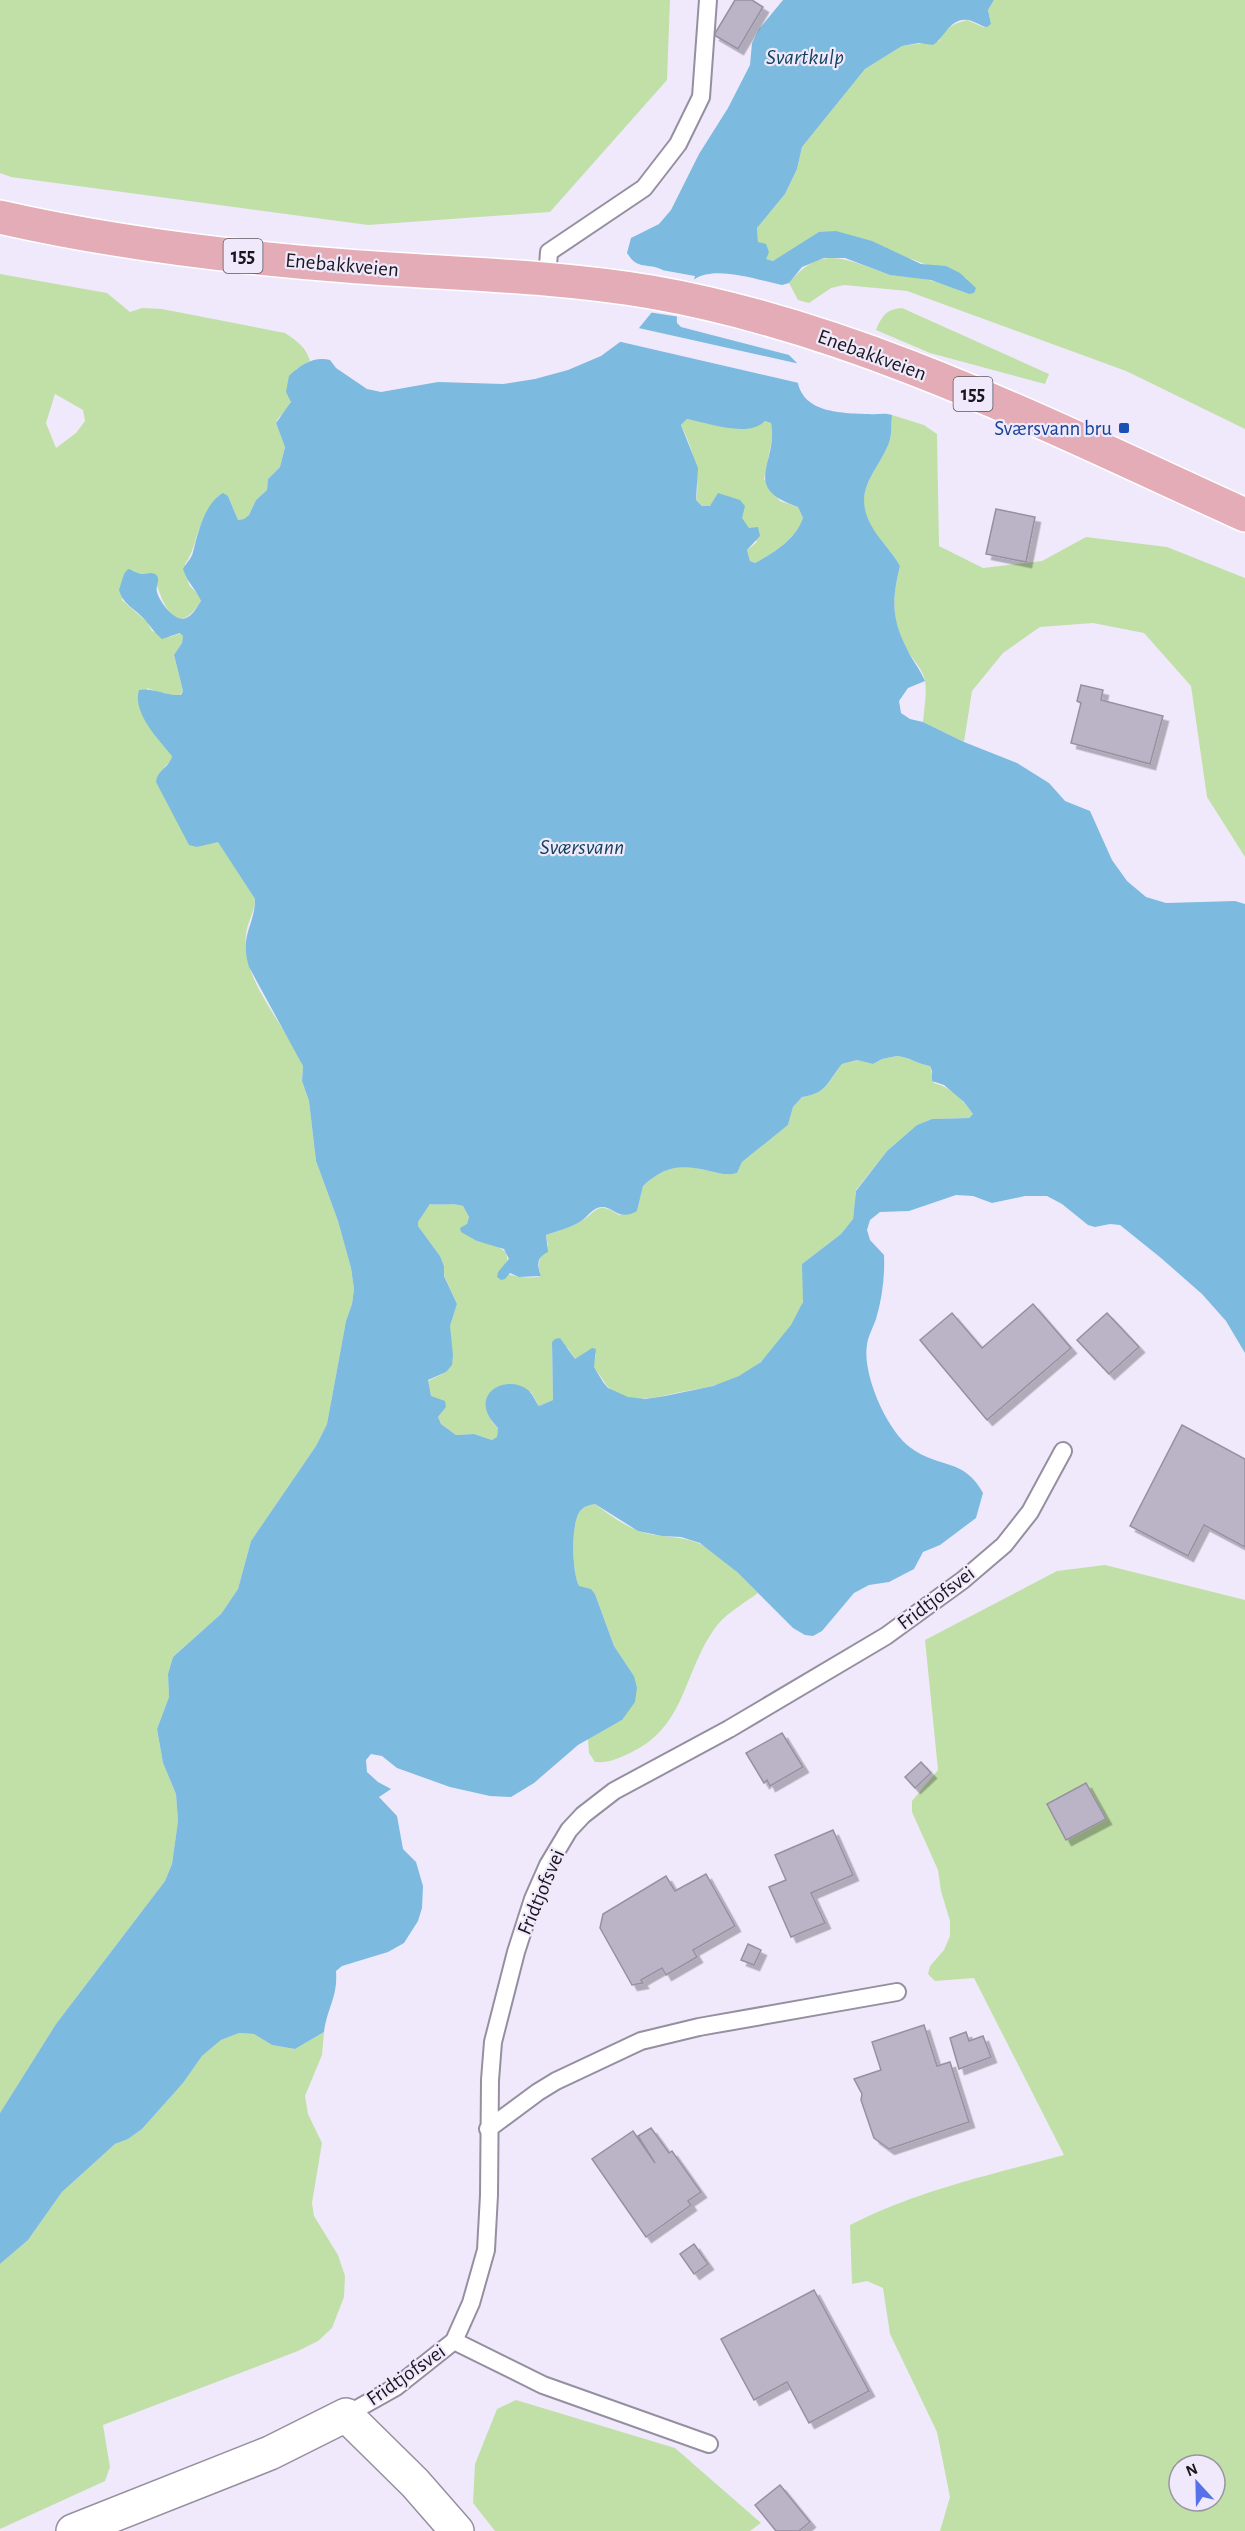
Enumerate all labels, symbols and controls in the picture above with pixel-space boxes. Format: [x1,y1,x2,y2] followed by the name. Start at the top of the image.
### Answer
[766,46,844,69] water label: Svartkulp
[224,239,262,273] road number: 155
[284,250,400,280] street label: Enebakkveien
[815,326,929,384] street label: Enebakkveien
[954,377,992,411] road number: 155
[994,418,1112,439] place label: Sværsvann bru
[1117,421,1131,435] marker: Sværsvann bru
[540,836,624,858] water label: Sværsvann
[893,1562,979,1634] street label: Fridtjofsvei
[514,1846,568,1938] street label: Fridtjofsvei
[363,2340,449,2410] street label: Fridtjofsvei
[1167,2453,1227,2513] north arrow
[1184,2461,1200,2480] text: N

